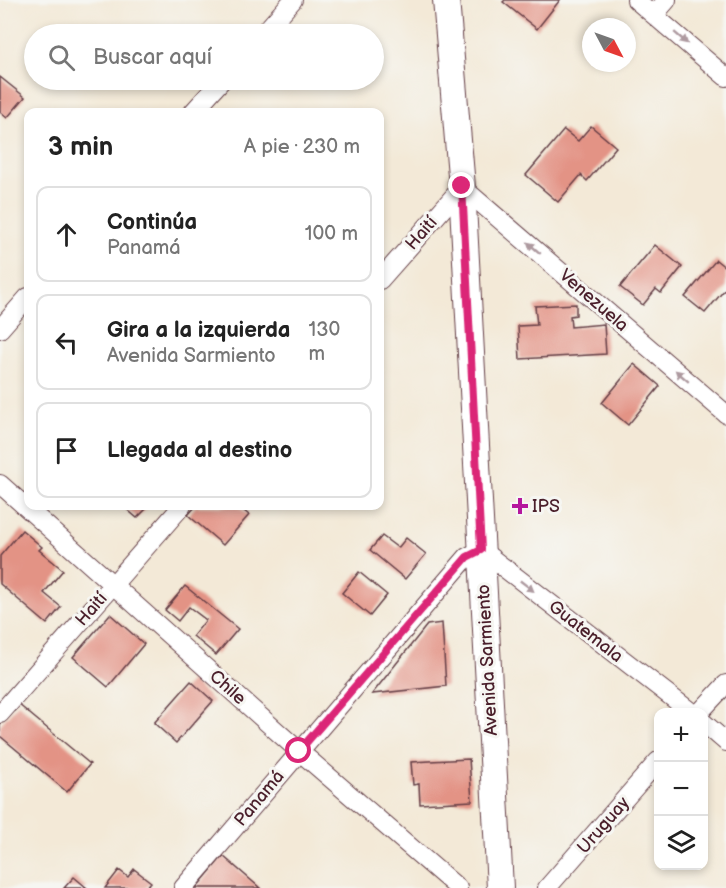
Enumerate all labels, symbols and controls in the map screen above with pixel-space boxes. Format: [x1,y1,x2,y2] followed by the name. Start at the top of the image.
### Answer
[582,18,636,72] north arrow
[24,24,384,90] search box
[673,31,688,44] one-way arrow
[45,41,78,74] icon: search
[93,44,212,71] text: Buscar aquí
[48,132,113,163] text: 3 min
[244,135,360,159] text: A pie · 230 m
[448,172,474,198] route end
[107,209,197,236] text: Continúa
[401,212,442,254] street label: Haití
[50,218,83,251] icon: ahead
[305,222,358,246] text: 100 m
[107,236,181,260] text: Panamá
[526,242,542,255] one-way arrow
[555,265,632,336] street label: Venezuela
[107,317,291,344] text: Gira a la izquierda
[309,318,340,366] text: 130 m
[50,326,83,359] icon: left
[107,344,276,368] text: Avenida Sarmiento
[675,370,690,383] one-way arrow
[50,434,83,467] icon: arrive
[107,437,292,464] text: Llegada al destino
[532,496,560,517] place label: IPS
[513,499,527,513] marker: IPS
[519,579,535,592] one-way arrow
[473,584,502,736] street label: Avenida Sarmiento
[71,588,112,630] street label: Haití
[544,596,627,667] street label: Guatemala
[205,666,250,709] street label: Chile
[654,708,708,870] map controls
[654,708,708,762] button: +
[285,737,311,763] route start
[654,762,708,816] button: −
[230,766,289,830] street label: Panamá
[573,792,634,858] street label: Uruguay
[654,816,708,870] button: layers

